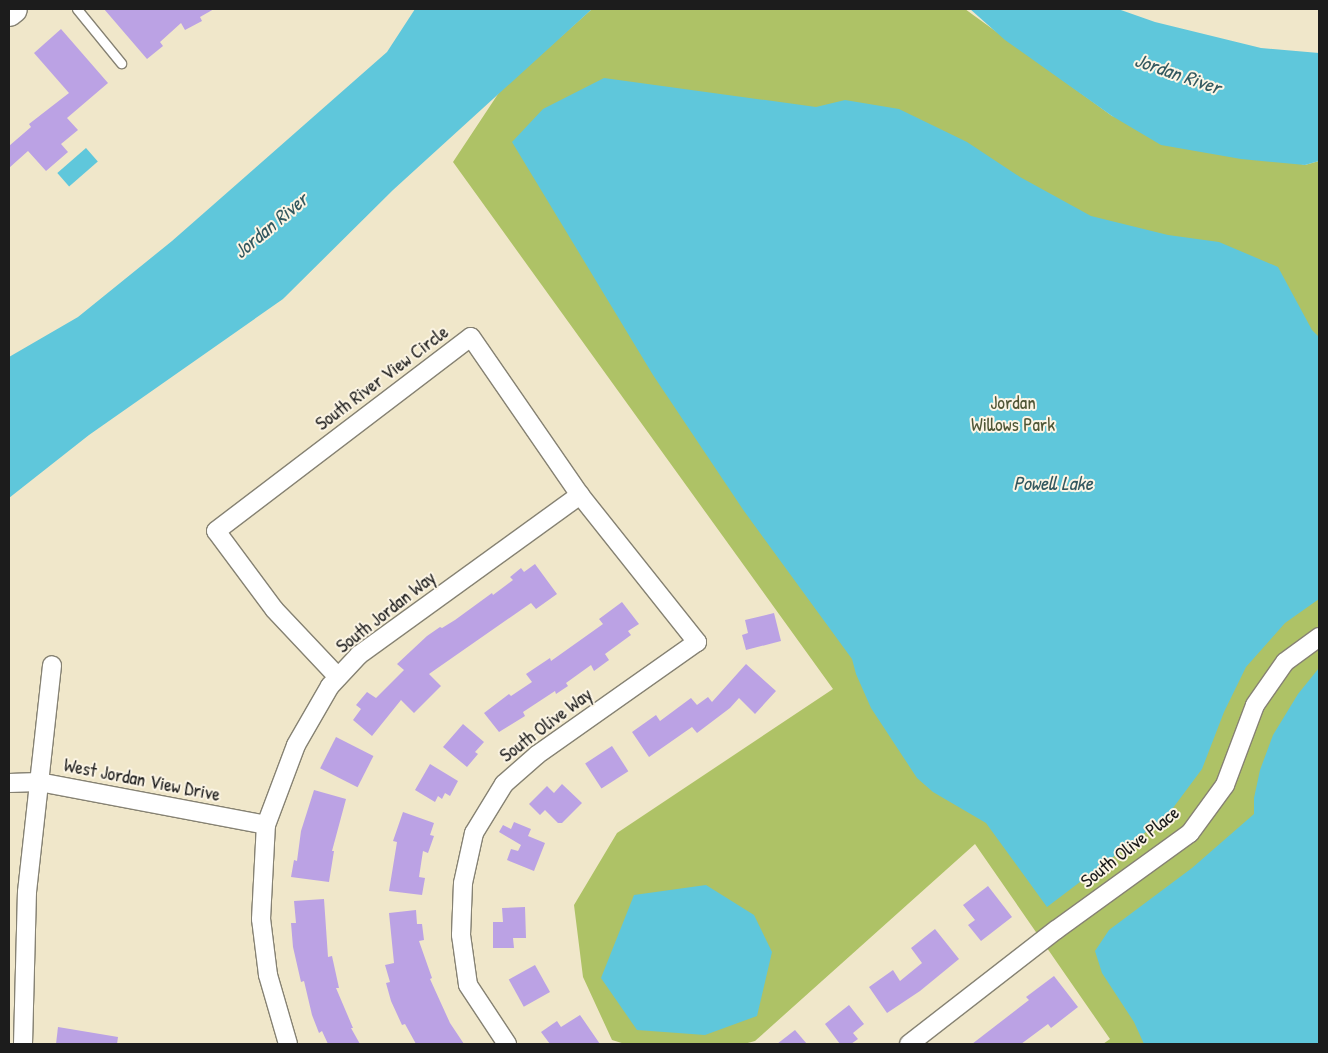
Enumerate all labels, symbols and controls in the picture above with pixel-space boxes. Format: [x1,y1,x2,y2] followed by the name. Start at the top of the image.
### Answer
[1132,47,1224,99] water label: Jordan River
[228,187,312,263] water label: Jordan River
[311,321,453,435] street label: South River View Circle
[971,392,1055,436] park label: Jordan Willows Park
[1013,470,1093,494] water label: Powell Lake
[332,566,440,658] street label: South Jordan Way
[495,683,597,767] street label: South Olive Way
[62,754,222,806] street label: West Jordan View Drive
[1076,801,1184,893] street label: South Olive Place

